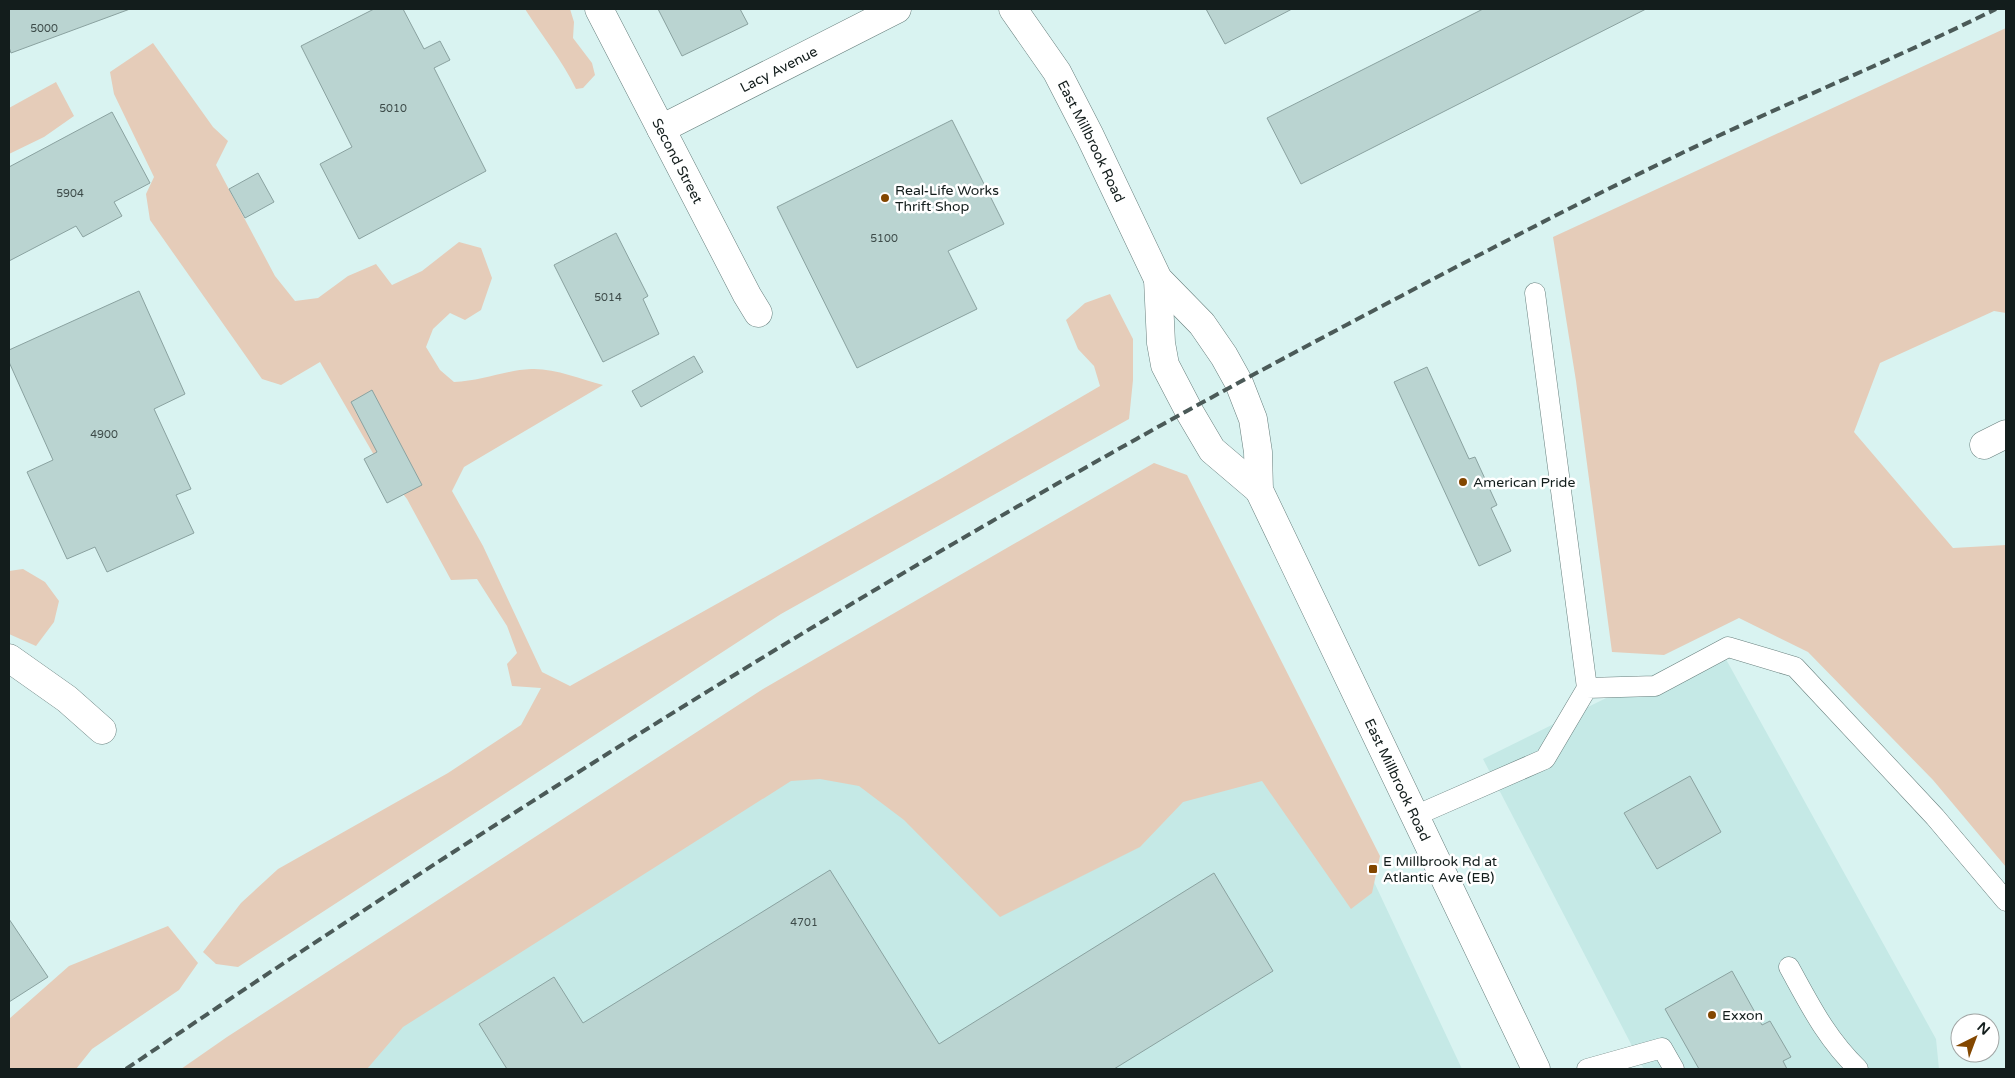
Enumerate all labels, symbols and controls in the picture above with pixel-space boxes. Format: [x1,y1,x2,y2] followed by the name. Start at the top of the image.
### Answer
[30,22,58,35] house number: 5000
[737,42,820,96] street label: Lacy Avenue
[1054,77,1129,205] street label: East Millbrook Road
[379,102,407,115] house number: 5010
[649,115,707,207] street label: Second Street
[895,182,999,215] place label: Real-Life Works Thrift Shop
[56,187,84,200] house number: 5904
[879,192,891,204] marker: Real-Life Works Thrift Shop
[870,232,898,245] house number: 5100
[594,291,622,304] house number: 5014
[90,428,118,441] house number: 4900
[1473,474,1575,491] place label: American Pride
[1457,476,1469,488] marker: American Pride
[1361,716,1434,844] street label: East Millbrook Road
[1383,853,1498,886] place label: E Millbrook Rd at Atlantic Ave (EB)
[1367,863,1379,875] marker: E Millbrook Rd at Atlantic Ave (EB)
[790,916,818,929] house number: 4701
[1722,1007,1763,1024] place label: Exxon
[1706,1009,1718,1021] marker: Exxon
[1950,1013,2000,1063] north arrow
[1973,1019,1993,1039] text: N

